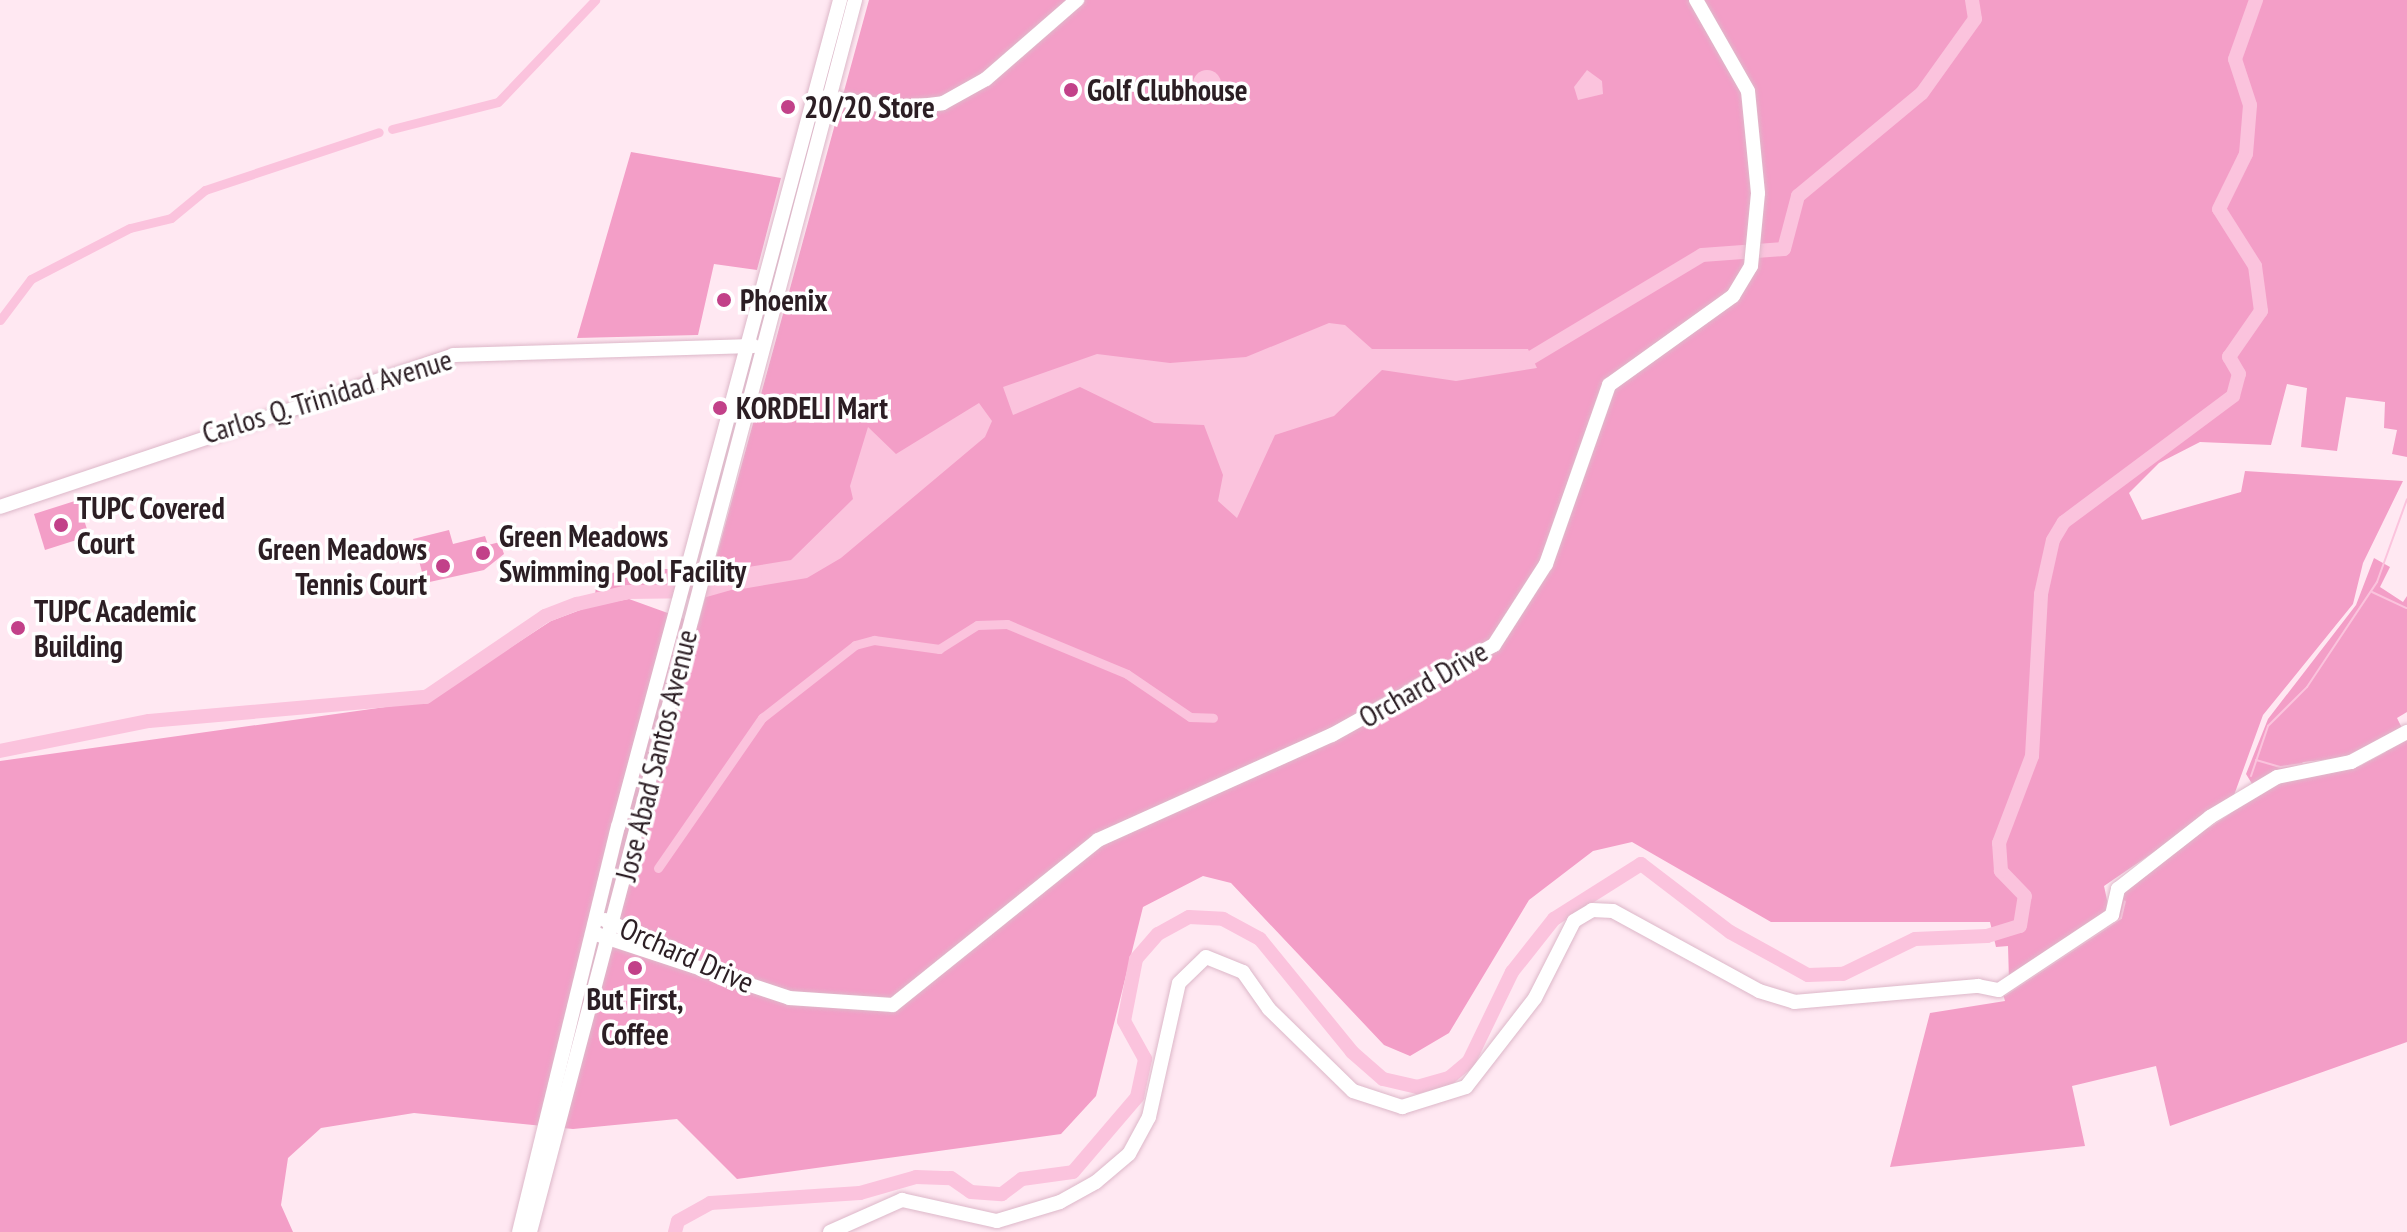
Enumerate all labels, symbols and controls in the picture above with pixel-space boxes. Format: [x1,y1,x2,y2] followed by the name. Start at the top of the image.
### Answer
[1087,72,1248,108] place label: Golf Clubhouse
[1062,81,1080,99] marker: Golf Clubhouse
[804,89,935,125] place label: 20/20 Store
[779,98,797,116] marker: 20/20 Store
[740,282,827,318] place label: Phoenix
[715,291,733,309] marker: Phoenix
[196,340,458,452] street label: Carlos Q. Trinidad Avenue
[736,390,888,426] place label: KORDELI Mart
[711,399,729,417] marker: KORDELI Mart
[77,490,226,560] place label: TUPC Covered Court
[52,516,70,534] marker: TUPC Covered Court
[499,518,746,588] place label: Green Meadows Swimming Pool Facility
[258,531,427,602] place label: Green Meadows Tennis Court
[474,544,492,562] marker: Green Meadows Swimming Pool Facility
[434,557,452,575] marker: Green Meadows Tennis Court
[34,593,198,664] place label: TUPC Academic Building
[9,619,27,637] marker: TUPC Academic Building
[607,625,705,885] street label: Jose Abad Santos Avenue
[1352,633,1494,735] street label: Orchard Drive
[615,910,759,1000] street label: Orchard Drive
[626,959,644,977] marker: But First, Coffee
[587,981,683,1052] place label: But First, Coffee

